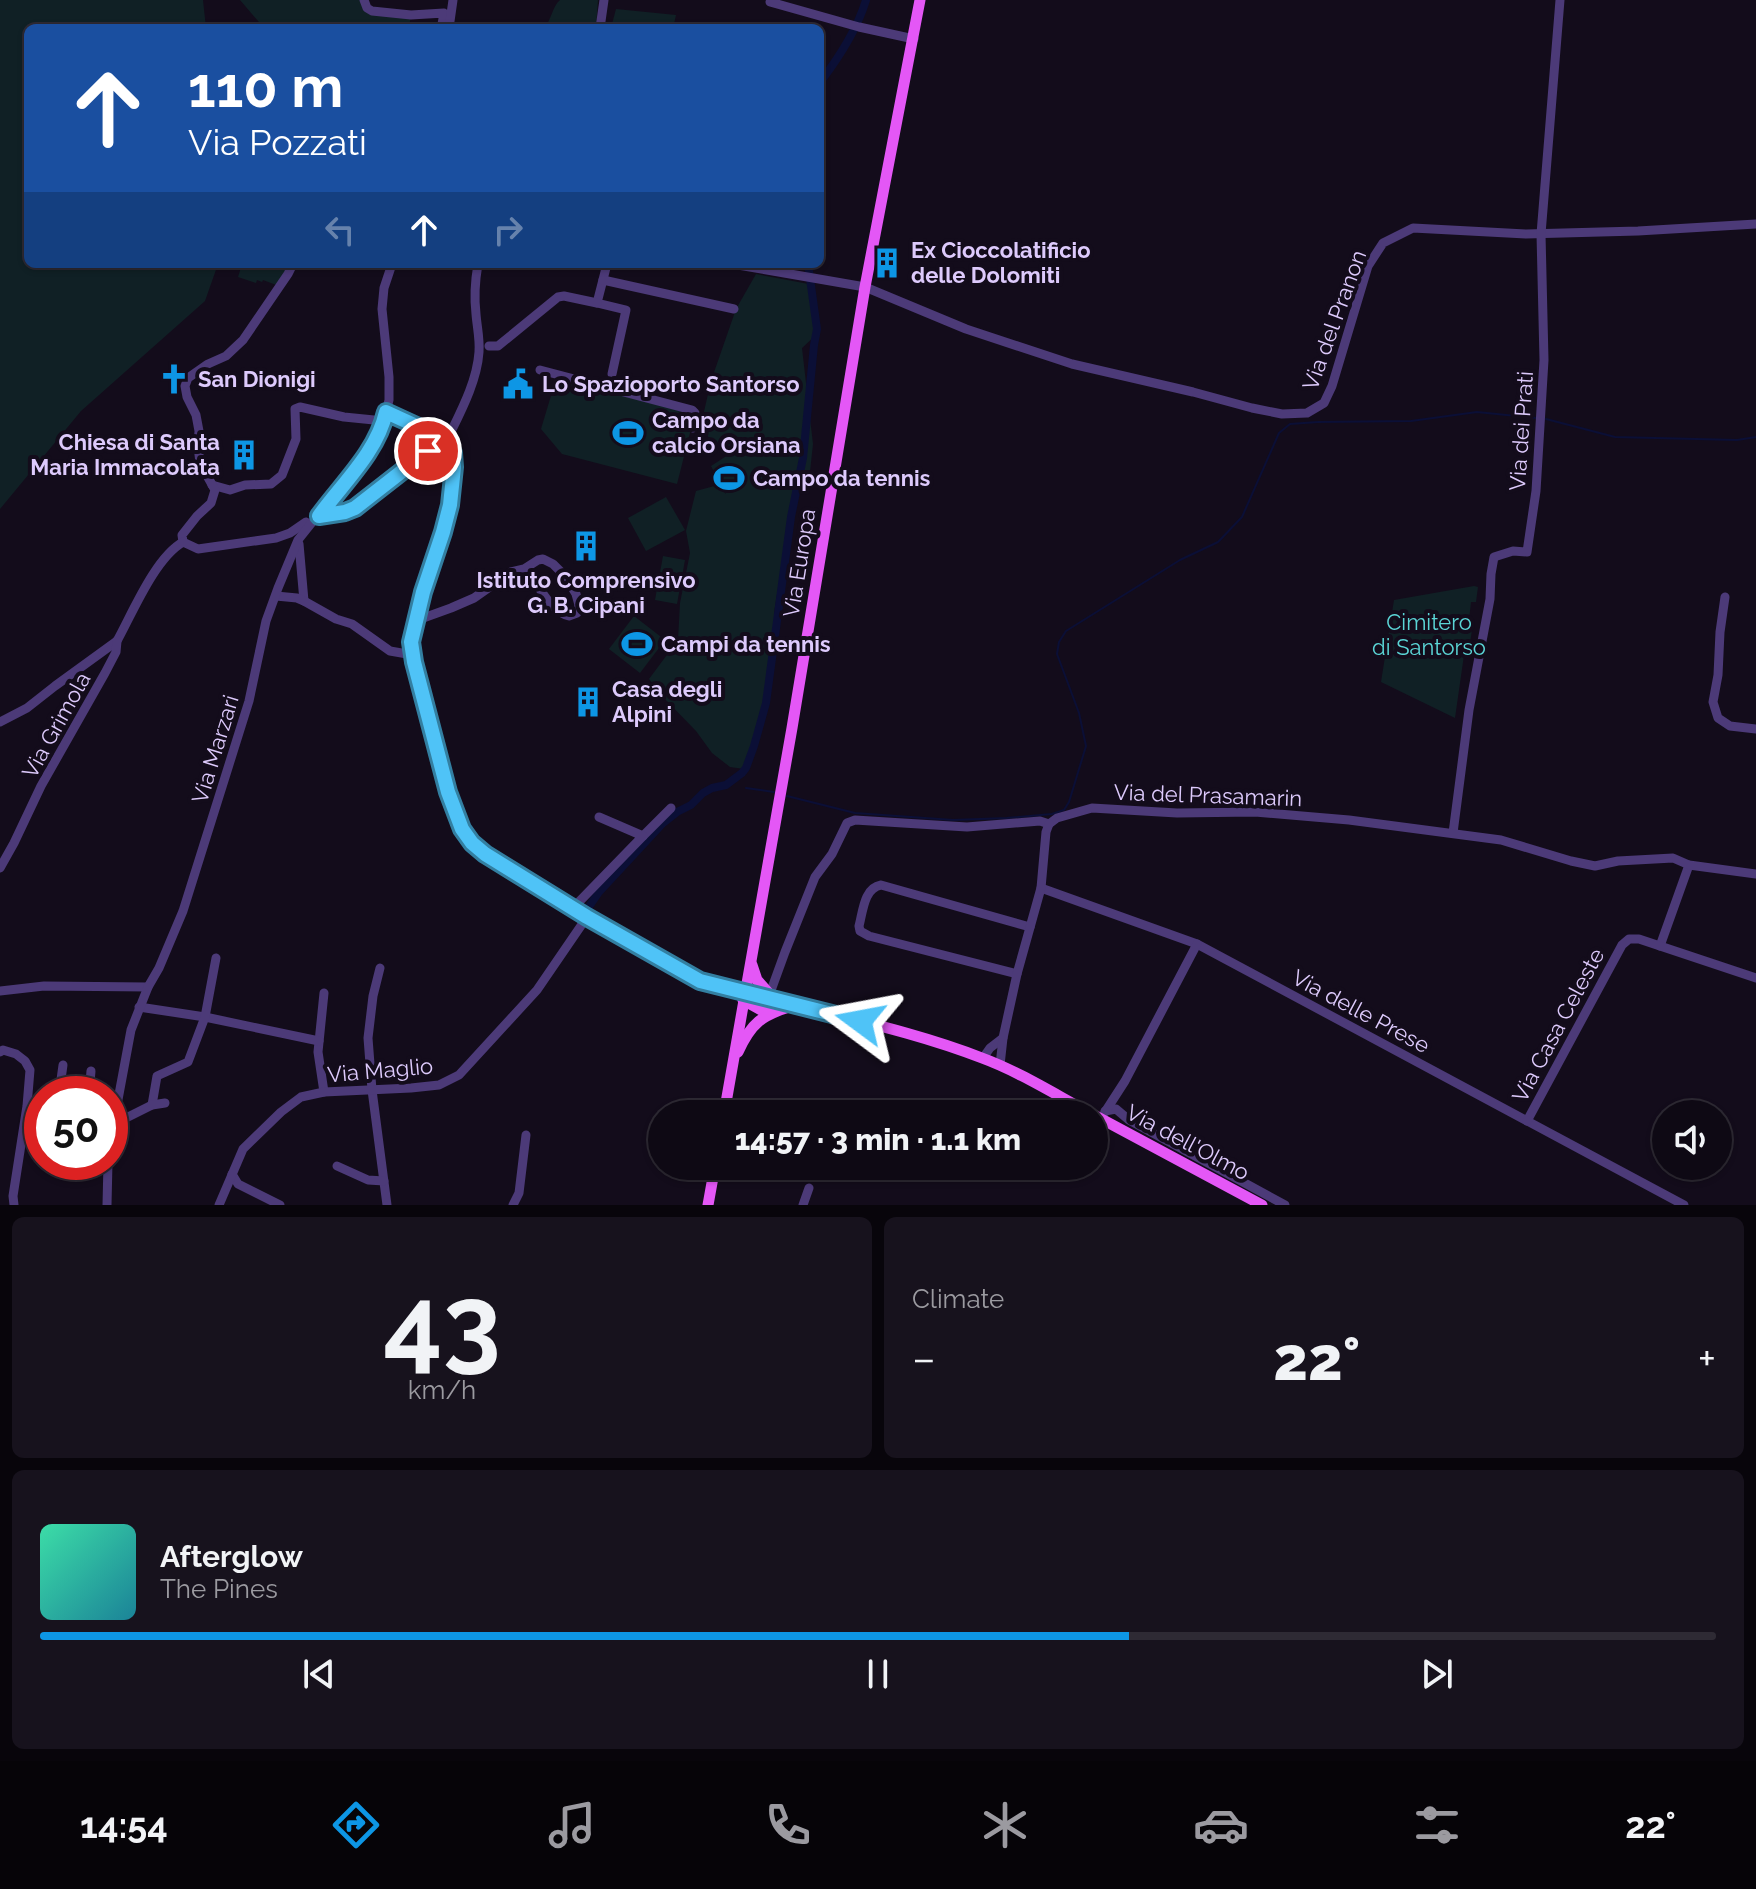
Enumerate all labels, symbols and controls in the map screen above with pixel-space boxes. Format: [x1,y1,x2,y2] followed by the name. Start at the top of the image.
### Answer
[188,54,343,120] text: 110 m
[56,56,160,160] icon: ahead
[188,121,367,163] text: Via Pozzati
[318,208,362,252] icon: left
[402,208,446,252] icon: ahead
[486,208,530,252] icon: right
[911,237,1091,288] place label: Ex Cioccolatificio delle Dolomiti
[870,246,904,280] building icon: Ex Cioccolatificio delle Dolomiti
[1297,247,1371,393] street label: Via del Pranon
[157,362,191,396] church icon: San Dionigi
[198,366,316,392] place label: San Dionigi
[501,367,535,401] public building icon: Lo Spazioporto Santorso
[1504,370,1538,492] street label: Via dei Prati
[542,371,800,397] place label: Lo Spazioporto Santorso
[652,407,801,458] place label: Campo da calcio Orsiana
[611,416,645,450] sports icon: Campo da calcio Orsiana
[394,417,462,485] pin
[30,429,220,480] place label: Chiesa di Santa Maria Immacolata
[406,429,450,473] icon: arrive
[227,438,261,472] building icon: Chiesa di Santa Maria Immacolata
[712,461,746,495] sports icon: Campo da tennis
[753,465,931,491] place label: Campo da tennis
[778,507,820,619] street label: Via Europa
[569,529,603,563] building icon: Istituto Comprensivo G. B. Cipani
[476,567,696,618] place label: Istituto Comprensivo G. B. Cipani
[1372,609,1486,660] park label: Cimitero di Santorso
[620,627,654,661] sports icon: Campi da tennis
[661,631,831,657] place label: Campi da tennis
[16,668,96,782] street label: Via Grimola
[612,676,722,727] place label: Casa degli Alpini
[571,685,605,719] building icon: Casa degli Alpini
[186,692,244,806] street label: Via Marzari
[1113,779,1303,811] street label: Via del Prasamarin
[1507,944,1609,1106] street label: Via Casa Celeste
[1288,964,1434,1058] street label: Via delle Prese
[818,979,902,1063] position arrow
[326,1052,434,1088] street label: Via Maglio
[24,1076,128,1180] speed limit sign: 50
[1122,1099,1254,1185] street label: Via dell'Olmo
[1652,1100,1732,1180] map controls
[1652,1100,1732,1180] button: sound
[735,1122,1021,1157] text: 14:57 · 3 min · 1.1 km
[383,1262,501,1384] text: 43
[912,1284,1004,1314] text: Climate
[1273,1324,1360,1394] text: 22°
[912,1333,936,1384] text: −
[1698,1333,1716,1384] text: +
[408,1375,476,1405] text: km/h
[160,1539,303,1574] text: Afterglow
[160,1574,278,1604] text: The Pines
[297,1652,341,1696] icon: previous
[856,1652,900,1696] icon: pause
[1415,1652,1459,1696] icon: next
[328,1797,384,1853] icon: directions
[544,1797,600,1853] icon: music
[760,1797,816,1853] icon: phone
[977,1797,1033,1853] icon: climate
[1193,1797,1249,1853] icon: car
[1409,1797,1465,1853] icon: filters
[80,1804,168,1846] text: 14:54
[1625,1804,1676,1846] text: 22°

